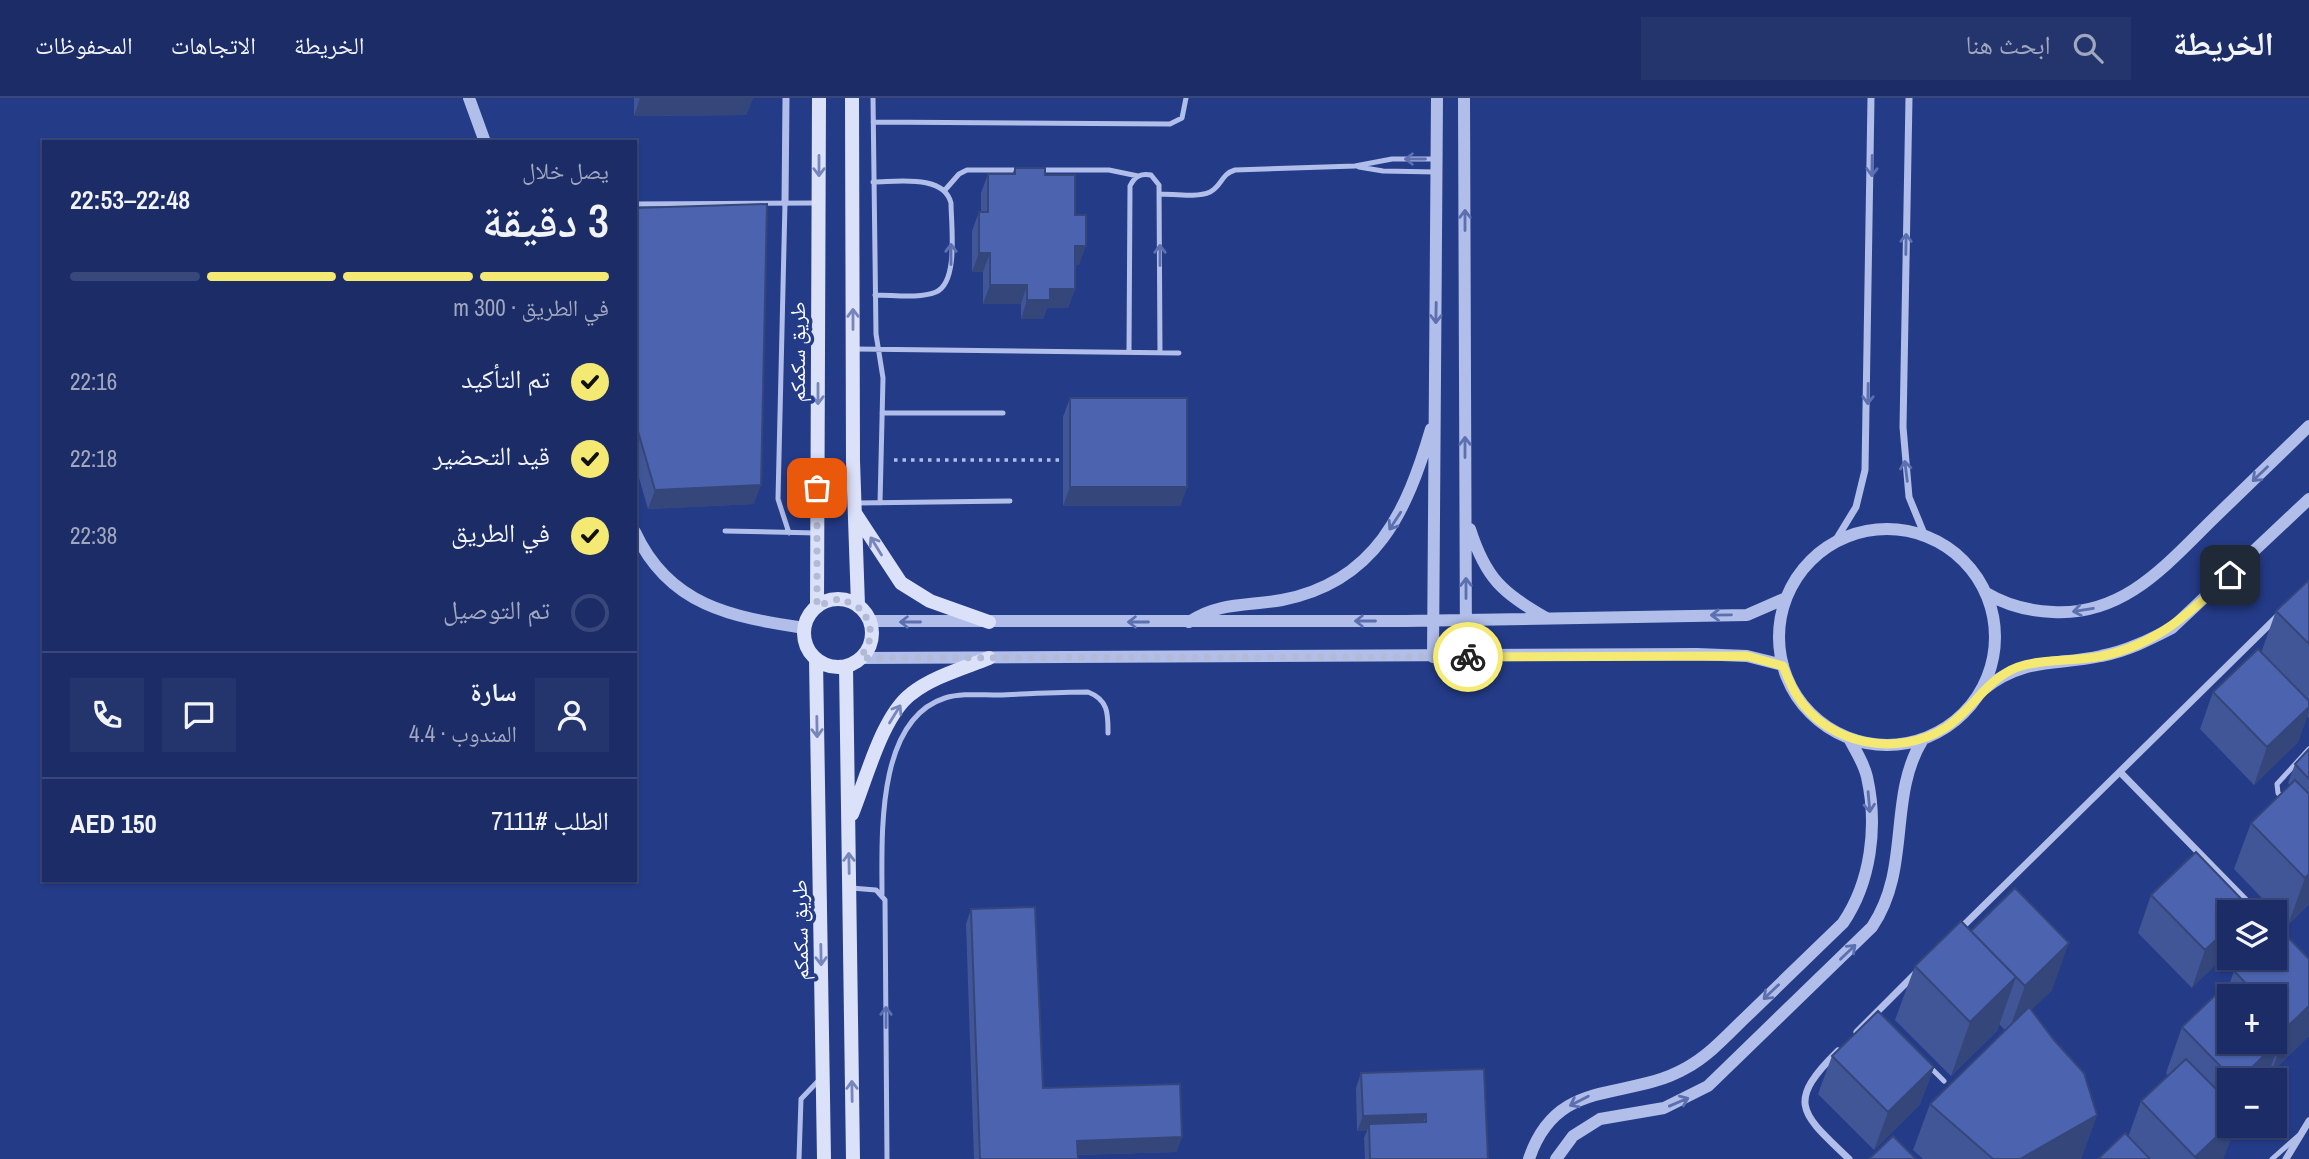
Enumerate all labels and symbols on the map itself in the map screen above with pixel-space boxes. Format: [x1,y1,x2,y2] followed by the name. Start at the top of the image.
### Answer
[1404,152,1427,166] one-way arrow
[812,154,826,177] one-way arrow
[1865,154,1879,177] one-way arrow
[1458,208,1472,231] one-way arrow
[1899,232,1913,255] one-way arrow
[944,243,958,266] one-way arrow
[1153,244,1167,267] one-way arrow
[1430,301,1443,324] one-way arrow
[783,302,812,402] street label: طريق سكمكم
[846,308,860,331] one-way arrow
[811,382,825,405] one-way arrow
[1861,382,1875,405] one-way arrow
[1458,436,1472,459] one-way arrow
[787,458,847,518] pin
[1899,460,1912,483] one-way arrow
[2252,465,2269,482] one-way arrow
[1388,511,1403,530] one-way arrow
[869,537,884,556] one-way arrow
[2200,545,2260,605] pin
[1459,577,1473,600] one-way arrow
[2072,604,2095,617] one-way arrow
[1710,609,1733,622] one-way arrow
[1354,614,1377,628] one-way arrow
[899,615,922,629] one-way arrow
[1127,615,1150,629] one-way arrow
[1433,622,1503,692] courier
[888,704,902,724] one-way arrow
[811,716,824,739] one-way arrow
[1863,790,1876,812] one-way arrow
[843,852,856,875] one-way arrow
[785,879,815,981] street label: طريق سكمكم
[815,943,828,966] one-way arrow
[1839,943,1856,960] one-way arrow
[1763,984,1780,1001] one-way arrow
[879,1006,893,1029] one-way arrow
[845,1080,859,1103] one-way arrow
[1667,1094,1689,1107] one-way arrow
[1569,1095,1590,1109] one-way arrow

